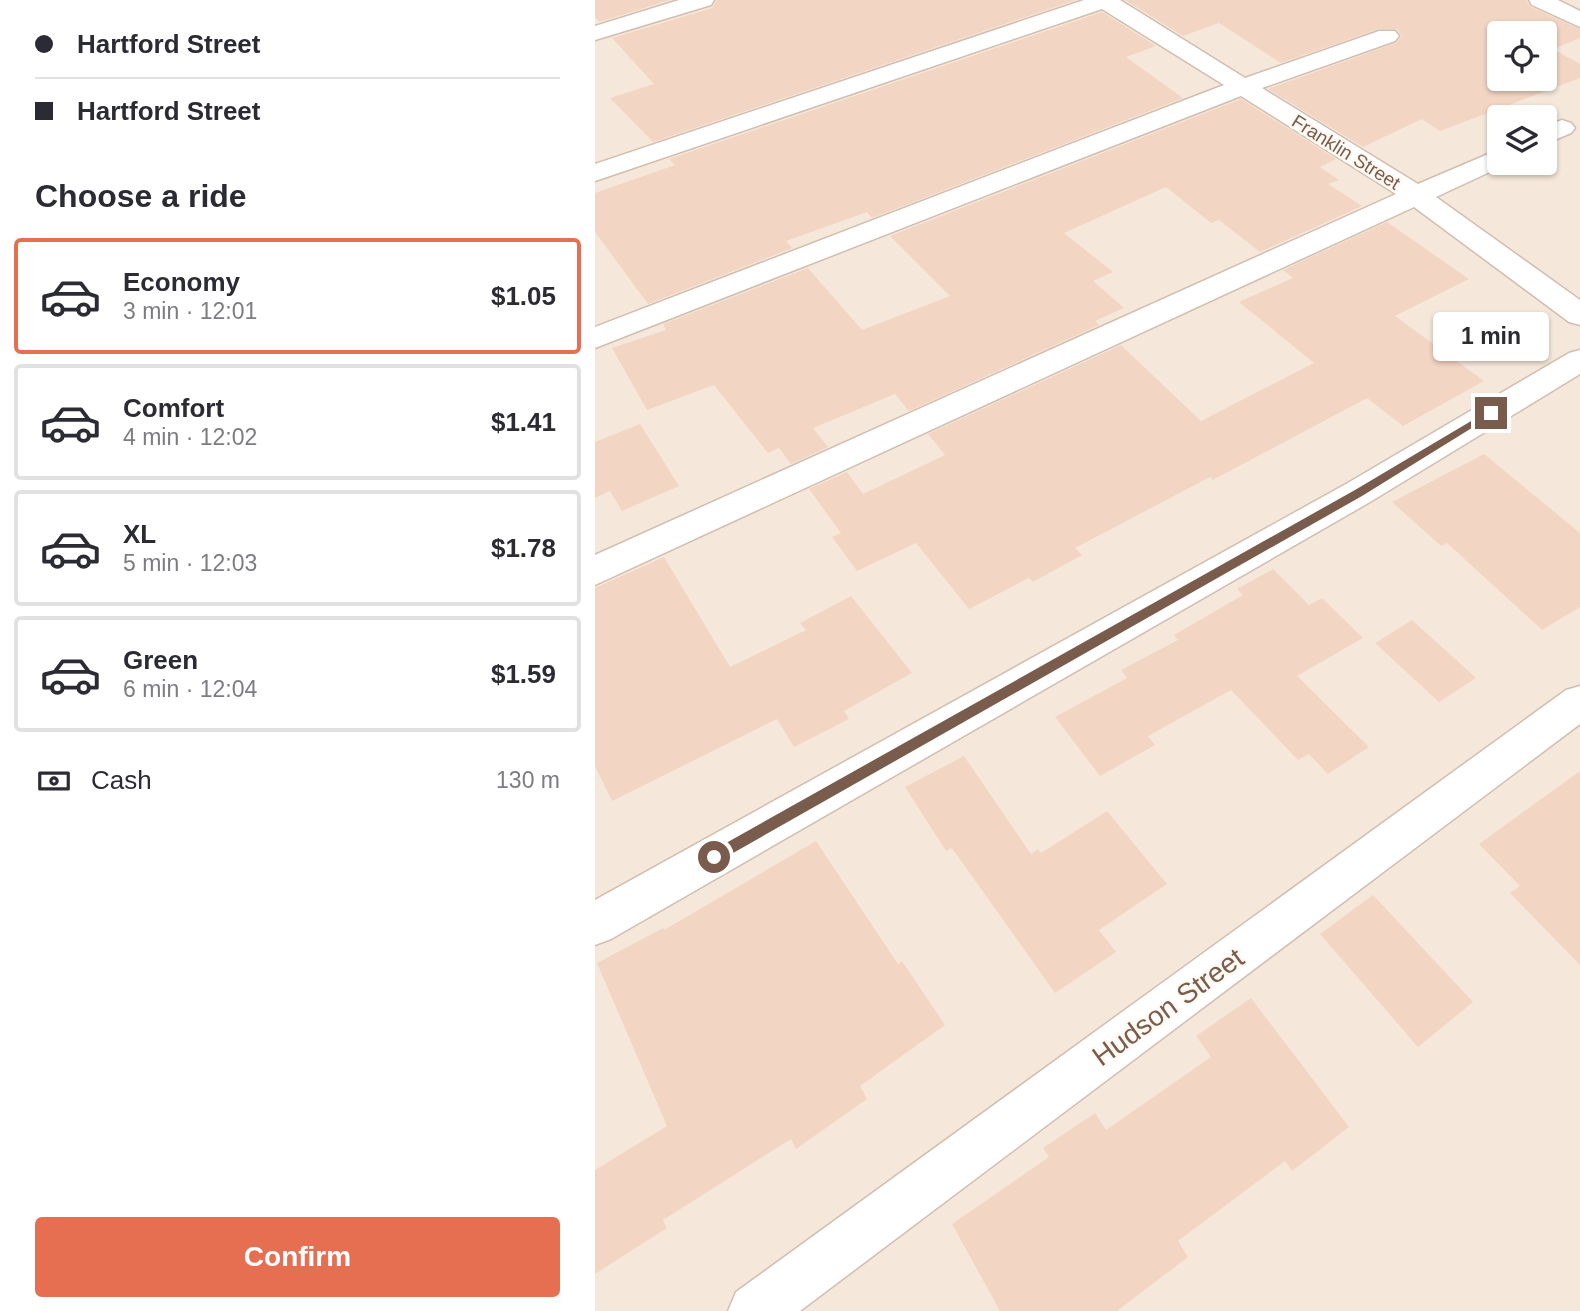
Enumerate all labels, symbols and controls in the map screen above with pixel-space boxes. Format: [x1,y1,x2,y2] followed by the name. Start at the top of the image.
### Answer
[1487,21,1557,175] map controls
[1487,21,1557,91] button: locate
[77,29,260,59] text: Hartford Street
[77,96,260,126] text: Hartford Street
[1487,105,1557,175] button: layers
[1288,110,1405,194] street label: Franklin Street
[35,178,247,214] text: Choose a ride
[39,265,102,328] icon: car
[123,267,240,297] text: Economy
[491,281,556,311] text: $1.05
[123,298,257,324] text: 3 min · 12:01
[1433,312,1549,360] callout: 1 min
[1461,323,1521,349] text: 1 min
[39,391,102,454] icon: car
[123,393,224,423] text: Comfort
[1475,397,1507,429] route end
[491,407,556,437] text: $1.41
[123,424,257,450] text: 4 min · 12:02
[39,517,102,580] icon: car
[123,519,156,549] text: XL
[491,533,556,563] text: $1.78
[123,550,257,576] text: 5 min · 12:03
[39,643,102,706] icon: car
[123,645,198,675] text: Green
[491,659,556,689] text: $1.59
[123,676,257,702] text: 6 min · 12:04
[35,762,73,800] icon: cash
[91,765,152,795] text: Cash
[496,767,560,793] text: 130 m
[698,841,730,873] route start
[1086,942,1250,1072] street label: Hudson Street
[35,1217,560,1297] button: Confirm

